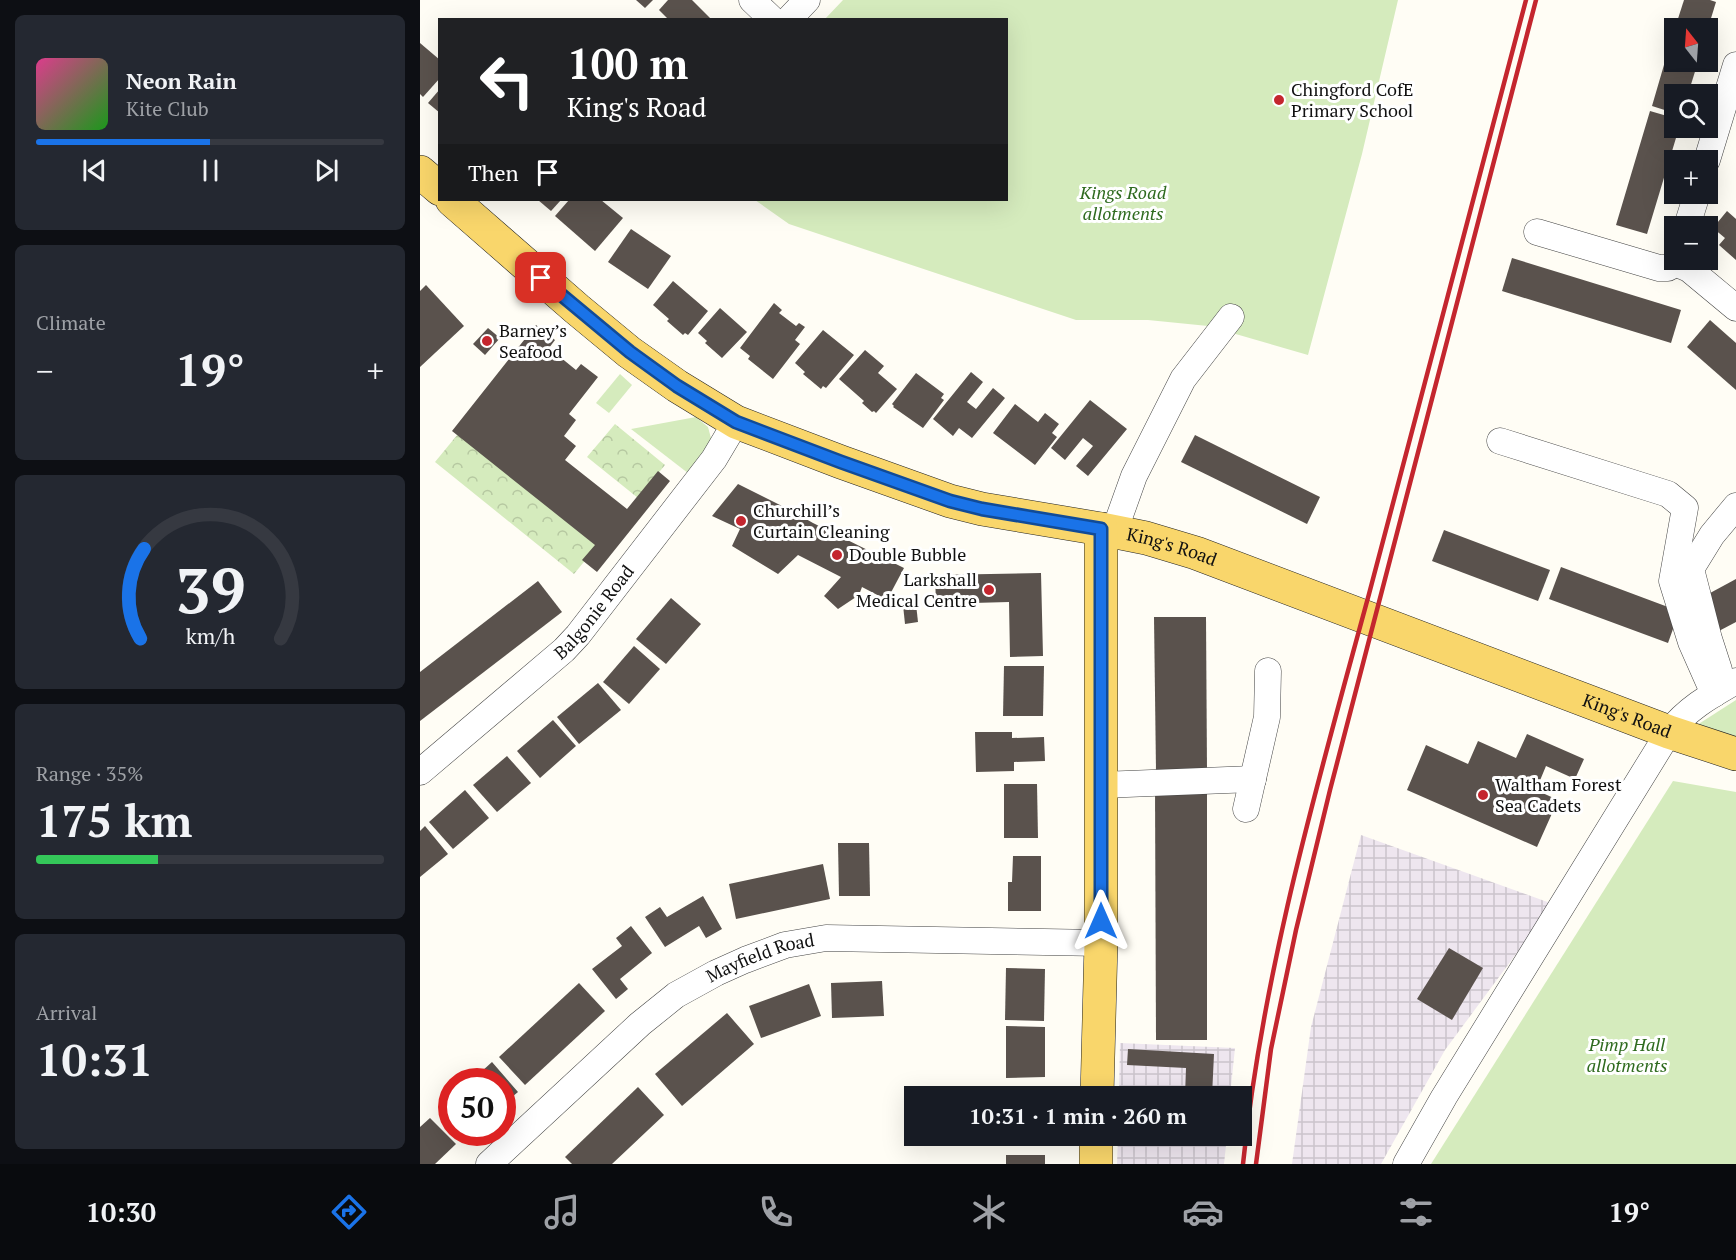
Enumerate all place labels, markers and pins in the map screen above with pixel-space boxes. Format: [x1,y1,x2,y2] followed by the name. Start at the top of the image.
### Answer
[1291,77,1414,122] place label: Chingford CofE Primary School
[1272,93,1286,107] marker: Chingford CofE Primary School
[515,252,566,303] pin
[499,318,567,363] place label: Barney’s Seafood
[480,334,494,348] marker: Barney’s Seafood
[753,498,890,543] place label: Churchill’s Curtain Cleaning
[734,514,748,528] marker: Churchill’s Curtain Cleaning
[849,542,966,566] place label: Double Bubble
[830,548,844,562] marker: Double Bubble
[856,567,977,612] place label: Larkshall Medical Centre
[982,583,996,597] marker: Larkshall Medical Centre
[1495,772,1622,817] place label: Waltham Forest Sea Cadets
[1476,788,1490,802] marker: Waltham Forest Sea Cadets

